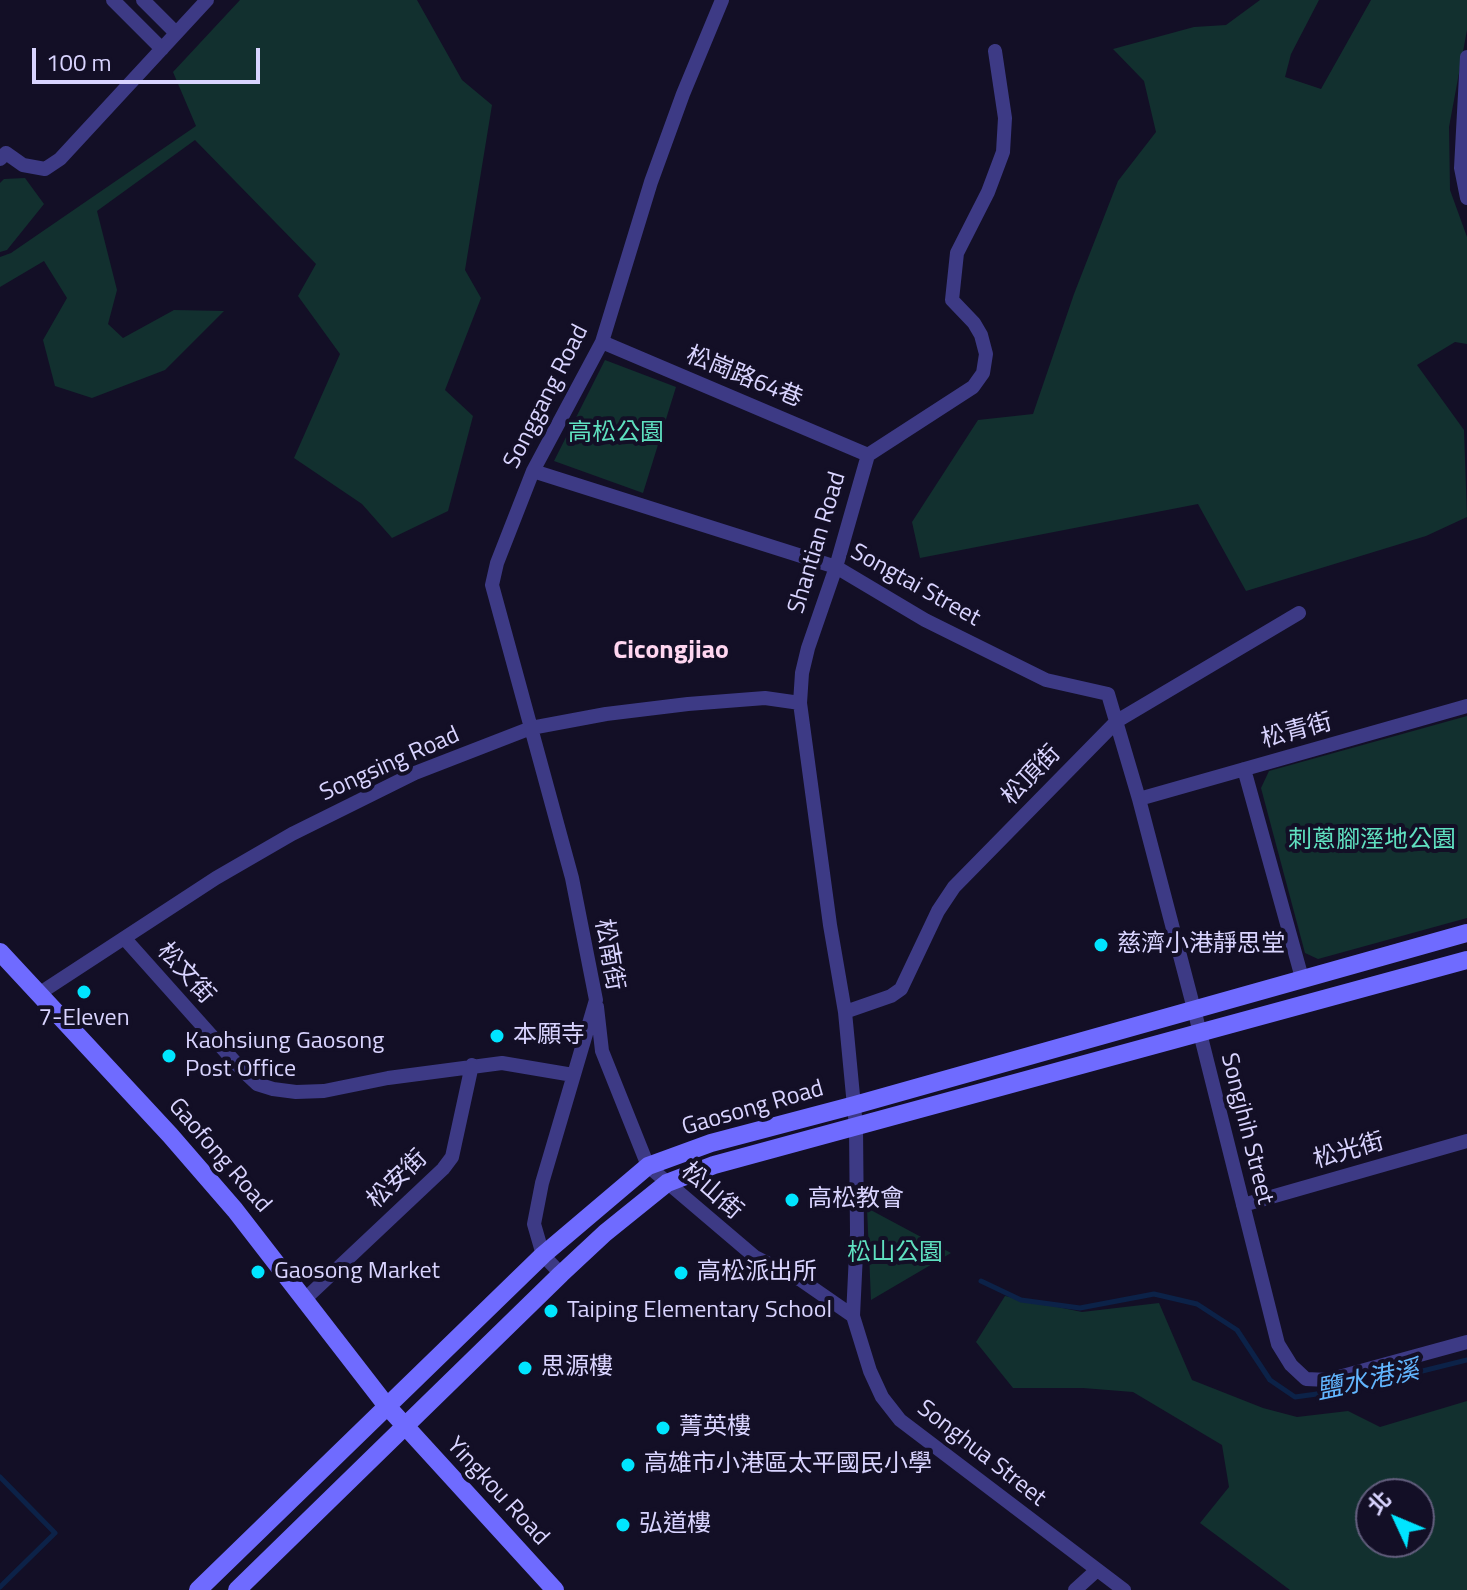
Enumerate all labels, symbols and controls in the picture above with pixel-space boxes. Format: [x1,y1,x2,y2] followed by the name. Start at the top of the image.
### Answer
[36,32,264,82] scale bar
[46,44,112,80] text: 100 m
[498,320,596,474] street label: Songgang Road
[682,342,806,414] street label: 松崗路64巷
[568,420,664,448] park label: 高松公園
[783,469,853,617] street label: Shantian Road
[845,539,985,633] street label: Songtai Street
[613,636,729,668] district label: Cicongjiao
[1258,709,1336,755] street label: 松青街
[316,721,464,809] street label: Songsing Road
[997,740,1067,812] street label: 松頂街
[1288,827,1456,855] park label: 刺蔥腳溼地公園
[588,917,628,993] street label: 松南街
[1117,931,1285,959] place label: 慈濟小港靜思堂
[1092,936,1110,954] marker: 慈濟小港靜思堂
[150,938,220,1010] street label: 松文街
[75,983,93,1001] marker: 7-Eleven
[38,1005,130,1033] place label: 7-Eleven
[513,1022,585,1050] place label: 本願寺
[488,1027,506,1045] marker: 本願寺
[185,1028,384,1084] place label: Kaohsiung Gaosong Post Office
[160,1047,178,1065] marker: Kaohsiung Gaosong Post Office
[1213,1050,1279,1208] street label: Songjhih Street
[679,1075,827,1143] street label: Gaosong Road
[161,1093,277,1219] street label: Gaofong Road
[1310,1128,1388,1176] street label: 松光街
[362,1145,434,1215] street label: 松安街
[674,1158,748,1226] street label: 松山街
[808,1186,904,1214] place label: 高松教會
[783,1191,801,1209] marker: 高松教會
[847,1240,943,1268] park label: 松山公園
[274,1258,440,1286] place label: Gaosong Market
[697,1259,817,1287] place label: 高松派出所
[249,1263,267,1281] marker: Gaosong Market
[672,1264,690,1282] marker: 高松派出所
[567,1297,832,1325] place label: Taiping Elementary School
[542,1302,560,1320] marker: Taiping Elementary School
[541,1354,613,1382] place label: 思源樓
[1314,1356,1422,1408] water label: 鹽水港溪
[516,1359,534,1377] marker: 思源樓
[911,1395,1051,1513] street label: Songhua Street
[679,1414,751,1442] place label: 菁英樓
[654,1419,672,1437] marker: 菁英樓
[440,1432,554,1552] street label: Yingkou Road
[644,1451,932,1479] place label: 高雄市小港區太平國民小學
[619,1456,637,1474] marker: 高雄市小港區太平國民小學
[1355,1478,1435,1558] north arrow
[1359,1483,1399,1522] text: 北
[639,1511,711,1539] place label: 弘道樓
[614,1516,632,1534] marker: 弘道樓

